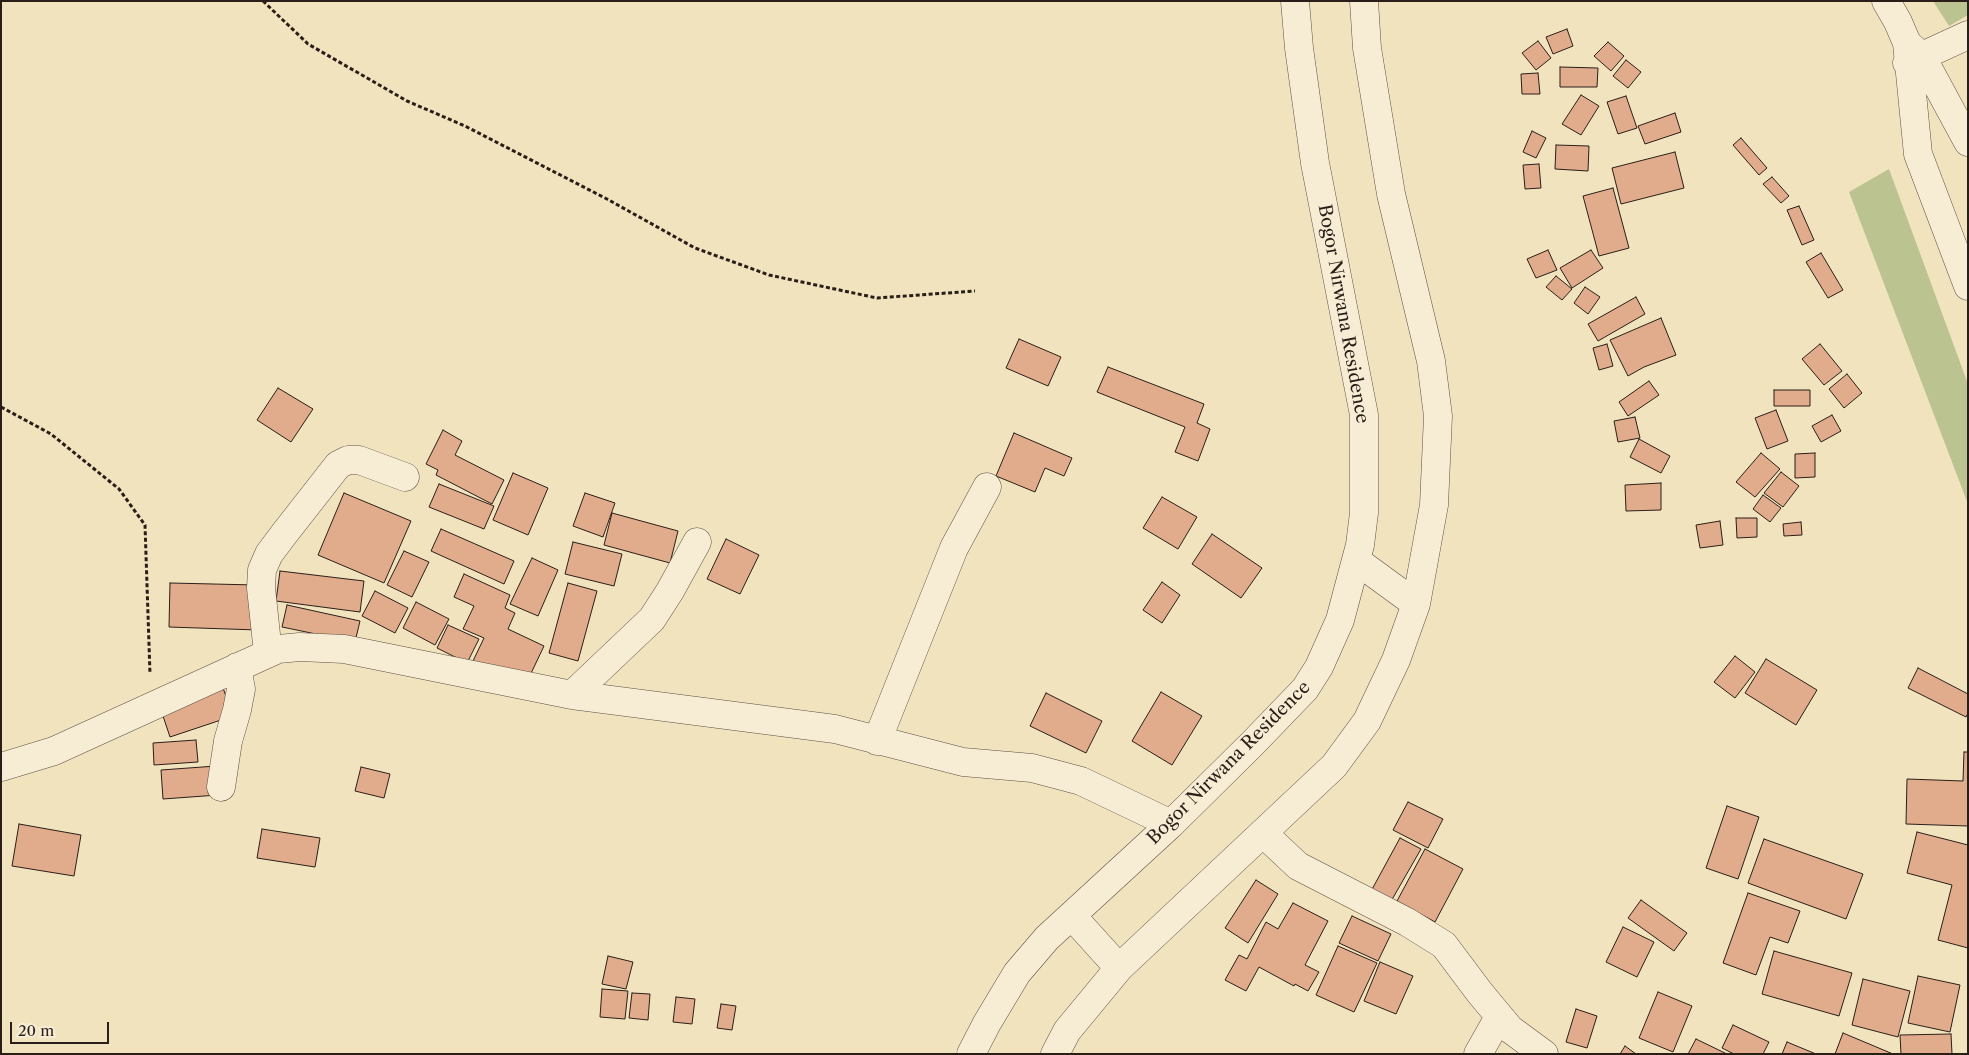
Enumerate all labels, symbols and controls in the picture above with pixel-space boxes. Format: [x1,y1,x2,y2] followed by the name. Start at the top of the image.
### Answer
[1313,203,1373,425] street label: Bogor Nirwana Residence
[1143,677,1315,849] street label: Bogor Nirwana Residence
[12,1012,111,1044] scale bar
[18,1021,54,1040] text: 20 m

